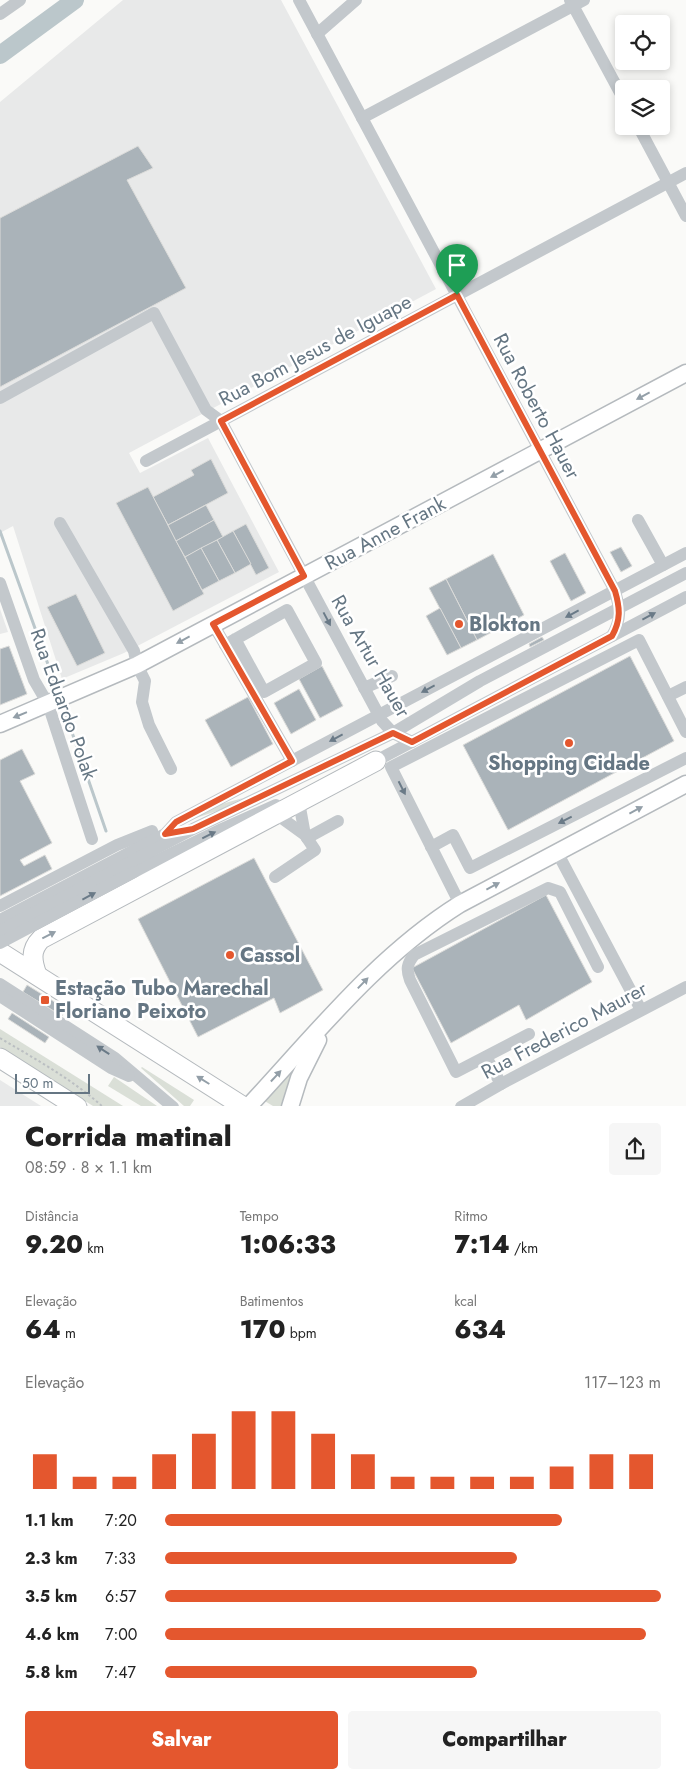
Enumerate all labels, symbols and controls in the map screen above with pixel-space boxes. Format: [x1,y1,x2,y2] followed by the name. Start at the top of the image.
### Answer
[615,15,670,135] map controls
[615,15,670,70] button: locate
[615,80,670,135] button: layers
[436,244,478,295] pin
[443,251,471,279] icon: arrive
[214,287,417,414] street label: Rua Bom Jesus de Iguape
[486,328,587,484] street label: Rua Roberto Hauer
[636,392,650,400] one-way arrow
[490,470,504,478] one-way arrow
[320,489,451,578] street label: Rua Anne Frank
[324,590,417,723] street label: Rua Artur Hauer
[469,610,541,639] place label: Blokton
[565,610,579,618] one-way arrow
[323,612,331,626] one-way arrow
[642,612,656,620] one-way arrow
[453,618,465,630] marker: Blokton
[23,624,104,784] street label: Rua Eduardo Polak
[176,636,191,644] one-way arrow
[421,685,435,693] one-way arrow
[13,712,27,720] one-way arrow
[328,734,343,742] one-way arrow
[563,737,575,749] marker: Shopping Cidade
[488,749,650,778] place label: Shopping Cidade
[397,781,406,796] one-way arrow
[630,806,643,815] one-way arrow
[558,816,572,824] one-way arrow
[202,831,216,839] one-way arrow
[486,882,499,891] one-way arrow
[83,891,96,900] one-way arrow
[41,931,56,939] one-way arrow
[240,941,300,970] place label: Cassol
[224,949,236,961] marker: Cassol
[55,974,269,1026] place label: Estação Tubo Marechal Floriano Peixoto
[476,974,652,1086] street label: Rua Frederico Maurer
[357,977,369,989] one-way arrow
[39,994,51,1006] marker: Estação Tubo Marechal Floriano Peixoto
[96,1046,109,1055] one-way arrow
[270,1071,282,1083] one-way arrow
[15,1072,90,1095] scale bar
[22,1073,53,1093] text: 50 m
[196,1076,210,1085] one-way arrow
[25,1116,232,1157] text: Corrida matinal
[609,1123,661,1175] button: share
[25,1156,152,1179] text: 08:59 · 8 × 1.1 km
[25,1206,78,1226] text: Distância
[240,1206,279,1226] text: Tempo
[454,1206,488,1226] text: Ritmo
[25,1226,83,1262] text: 9.20
[240,1226,336,1262] text: 1:06:33
[454,1226,510,1262] text: 7:14
[83,1238,104,1258] text: km
[510,1238,538,1258] text: /km
[25,1291,77,1311] text: Elevação
[240,1291,303,1311] text: Batimentos
[454,1291,477,1311] text: kcal
[25,1311,61,1347] text: 64
[240,1311,286,1347] text: 170
[454,1311,506,1347] text: 634
[61,1323,76,1343] text: m
[286,1323,317,1343] text: bpm
[25,1371,84,1394] text: Elevação
[584,1371,661,1394] text: 117–123 m
[25,1509,74,1532] text: 1.1 km
[105,1509,137,1532] text: 7:20
[25,1547,78,1570] text: 2.3 km
[105,1547,136,1570] text: 7:33
[25,1585,77,1608] text: 3.5 km
[105,1585,136,1608] text: 6:57
[25,1623,79,1646] text: 4.6 km
[105,1623,137,1646] text: 7:00
[25,1661,78,1684] text: 5.8 km
[105,1661,136,1684] text: 7:47
[25,1711,338,1769] button: Salvar
[348,1711,661,1769] button: Compartilhar

